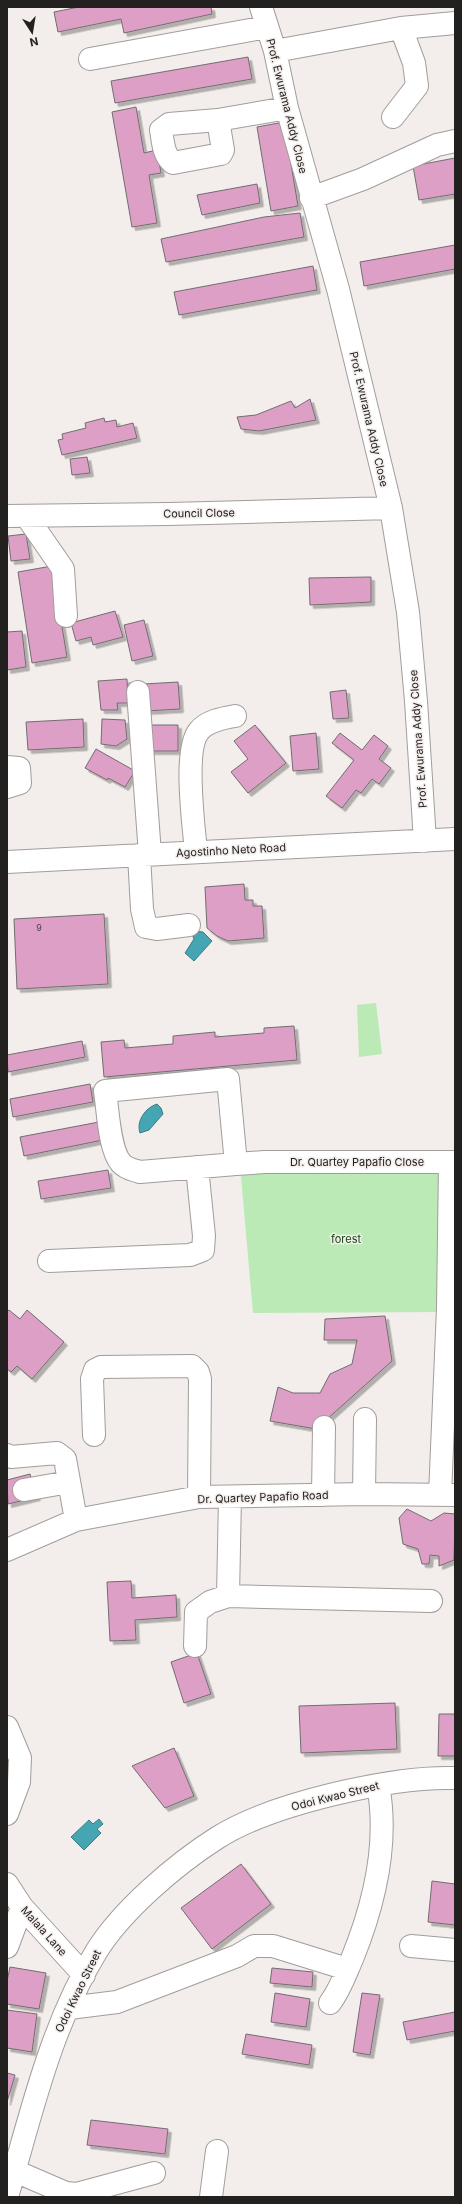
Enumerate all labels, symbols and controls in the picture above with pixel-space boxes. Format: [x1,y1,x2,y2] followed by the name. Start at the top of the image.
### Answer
[12,12,52,52] north arrow
[29,34,40,50] text: N
[263,37,311,175] street label: Prof. Ewurama Addy Close
[347,350,391,488] street label: Prof. Ewurama Addy Close
[163,505,235,521] street label: Council Close
[406,669,430,809] street label: Prof. Ewurama Addy Close
[176,840,286,860] street label: Agostinho Neto Road
[36,922,42,933] house number: 9
[290,1155,424,1169] street label: Dr. Quartey Papafio Close
[331,1232,361,1246] park label: forest
[197,1488,329,1506] street label: Dr. Quartey Papafio Road
[290,1778,381,1814] street label: Odoi Kwao Street
[18,1903,70,1959] street label: Malala Lane
[52,1947,104,2035] street label: Odoi Kwao Street

